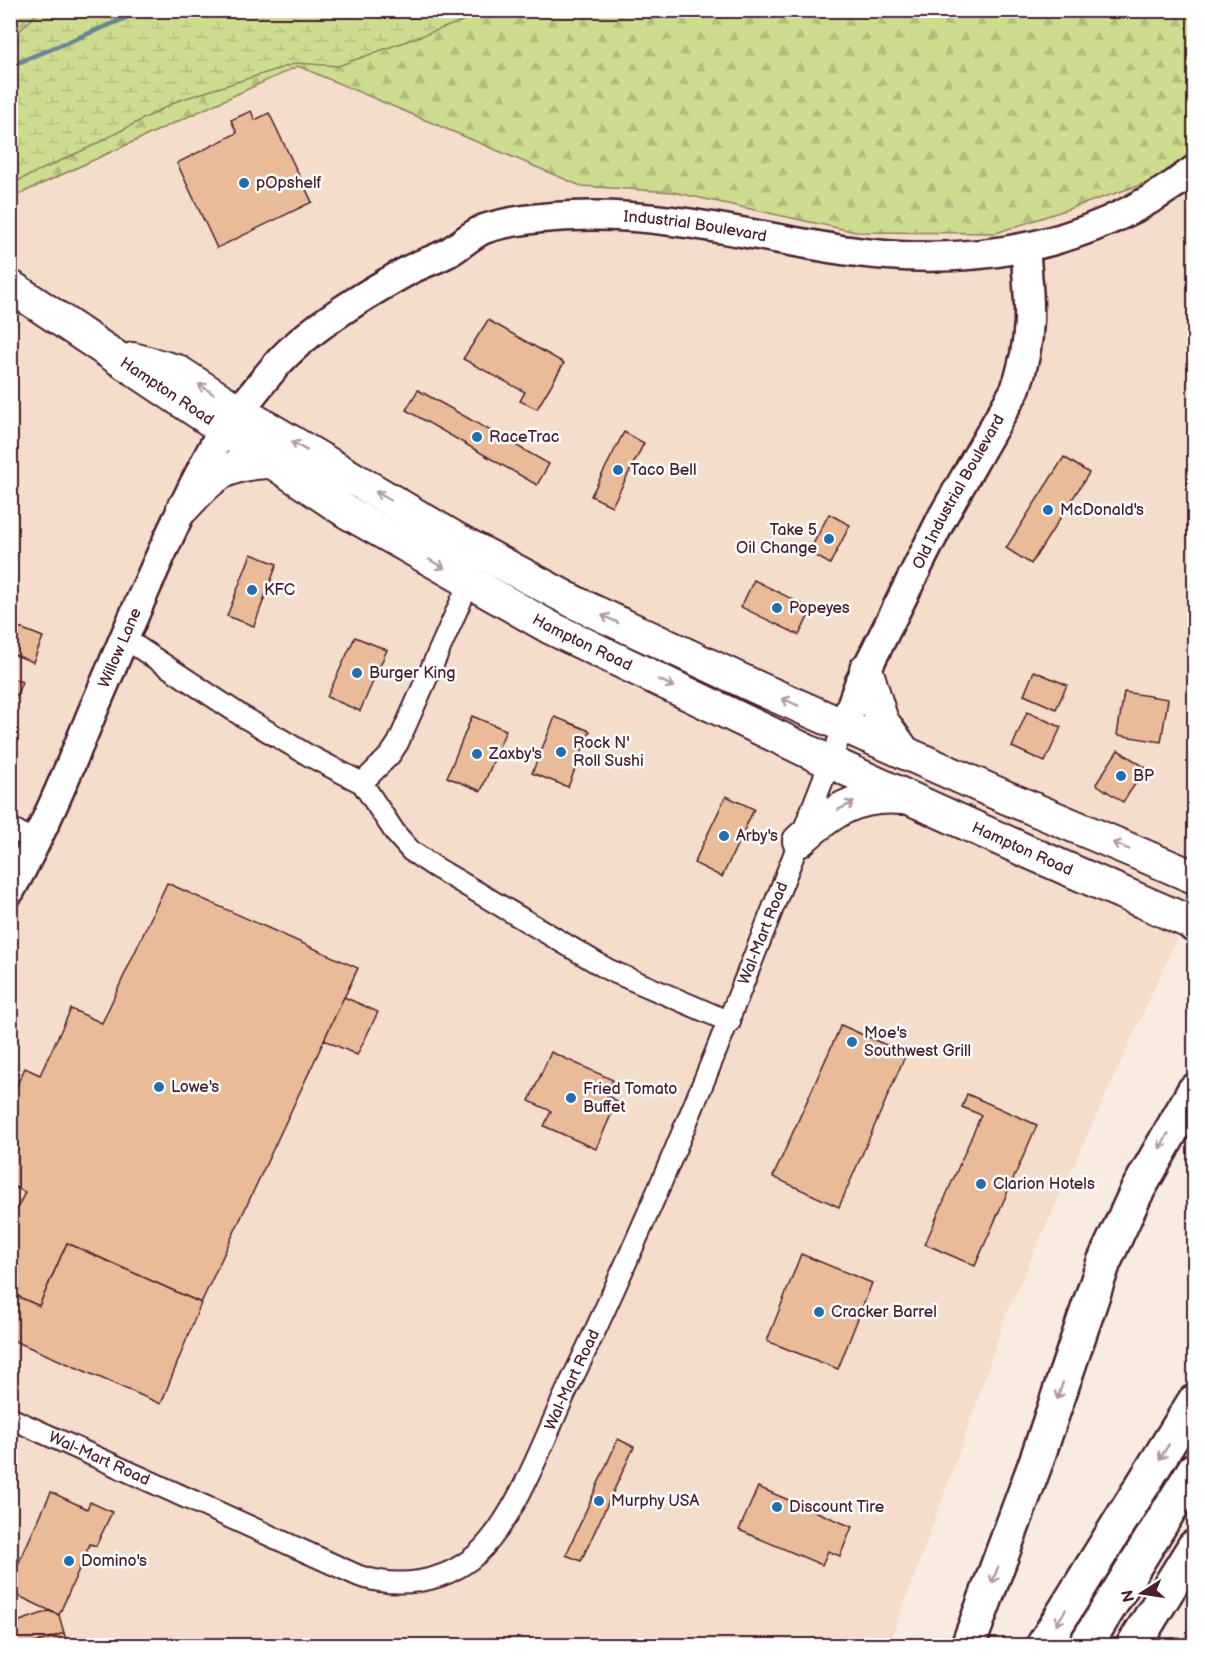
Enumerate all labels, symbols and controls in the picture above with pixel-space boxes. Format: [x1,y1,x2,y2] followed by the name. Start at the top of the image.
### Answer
[256,174,322,193] place label: pOpshelf
[237,176,251,190] marker: pOpshelf
[623,207,768,246] street label: Industrial Boulevard
[117,353,217,429] street label: Hampton Road
[197,383,214,396] one-way arrow
[908,411,1008,572] street label: Old Industrial Boulevard
[489,428,559,447] place label: RaceTrac
[470,430,484,444] marker: RaceTrac
[291,440,308,452] one-way arrow
[630,461,697,480] place label: Taco Bell
[611,463,625,477] marker: Taco Bell
[375,490,392,502] one-way arrow
[1060,501,1144,520] place label: McDonald's
[1041,503,1055,517] marker: McDonald's
[736,521,818,558] place label: Take 5 Oil Change
[822,532,836,546] marker: Take 5 Oil Change
[428,558,445,570] one-way arrow
[264,581,295,600] place label: KFC
[245,583,259,597] marker: KFC
[789,599,850,618] place label: Popeyes
[770,601,784,615] marker: Popeyes
[94,605,146,691] street label: Willow Lane
[529,610,635,675] street label: Hampton Road
[601,613,619,625] one-way arrow
[369,664,456,683] place label: Burger King
[350,666,364,680] marker: Burger King
[656,677,674,689] one-way arrow
[782,696,800,708] one-way arrow
[573,734,644,771] place label: Rock N' Roll Sushi
[488,745,542,764] place label: Zaxby's
[554,745,568,759] marker: Rock N' Roll Sushi
[470,747,484,761] marker: Zaxby's
[1133,767,1154,786] place label: BP
[1114,769,1128,783] marker: BP
[837,800,855,812] one-way arrow
[969,818,1076,880] street label: Hampton Road
[736,827,778,846] place label: Arby's
[717,829,731,843] marker: Arby's
[1112,840,1131,851] one-way arrow
[734,879,792,988] street label: Wal-Mart Road
[864,1024,971,1061] place label: Moe's Southwest Grill
[845,1035,859,1049] marker: Moe's Southwest Grill
[171,1078,219,1097] place label: Lowe's
[152,1080,166,1094] marker: Lowe's
[583,1080,677,1117] place label: Fried Tomato Buffet
[564,1091,578,1105] marker: Fried Tomato Buffet
[1158,1132,1170,1149] one-way arrow
[993,1175,1095,1194] place label: Clarion Hotels
[974,1177,988,1191] marker: Clarion Hotels
[831,1303,937,1322] place label: Cracker Barrel
[812,1305,826,1319] marker: Cracker Barrel
[541,1327,604,1433] street label: Wal-Mart Road
[1053,1381,1064,1400] one-way arrow
[46,1427,153,1490] street label: Wal-Mart Road
[1157,1443,1169,1460] one-way arrow
[611,1492,700,1511] place label: Murphy USA
[592,1494,606,1508] marker: Murphy USA
[789,1498,885,1517] place label: Discount Tire
[770,1500,784,1514] marker: Discount Tire
[81,1552,147,1571] place label: Domino's
[62,1554,76,1568] marker: Domino's
[1112,1563,1172,1623] north arrow
[989,1565,1000,1584] one-way arrow
[1118,1588,1139,1604] text: N
[1055,1609,1067,1625] one-way arrow

